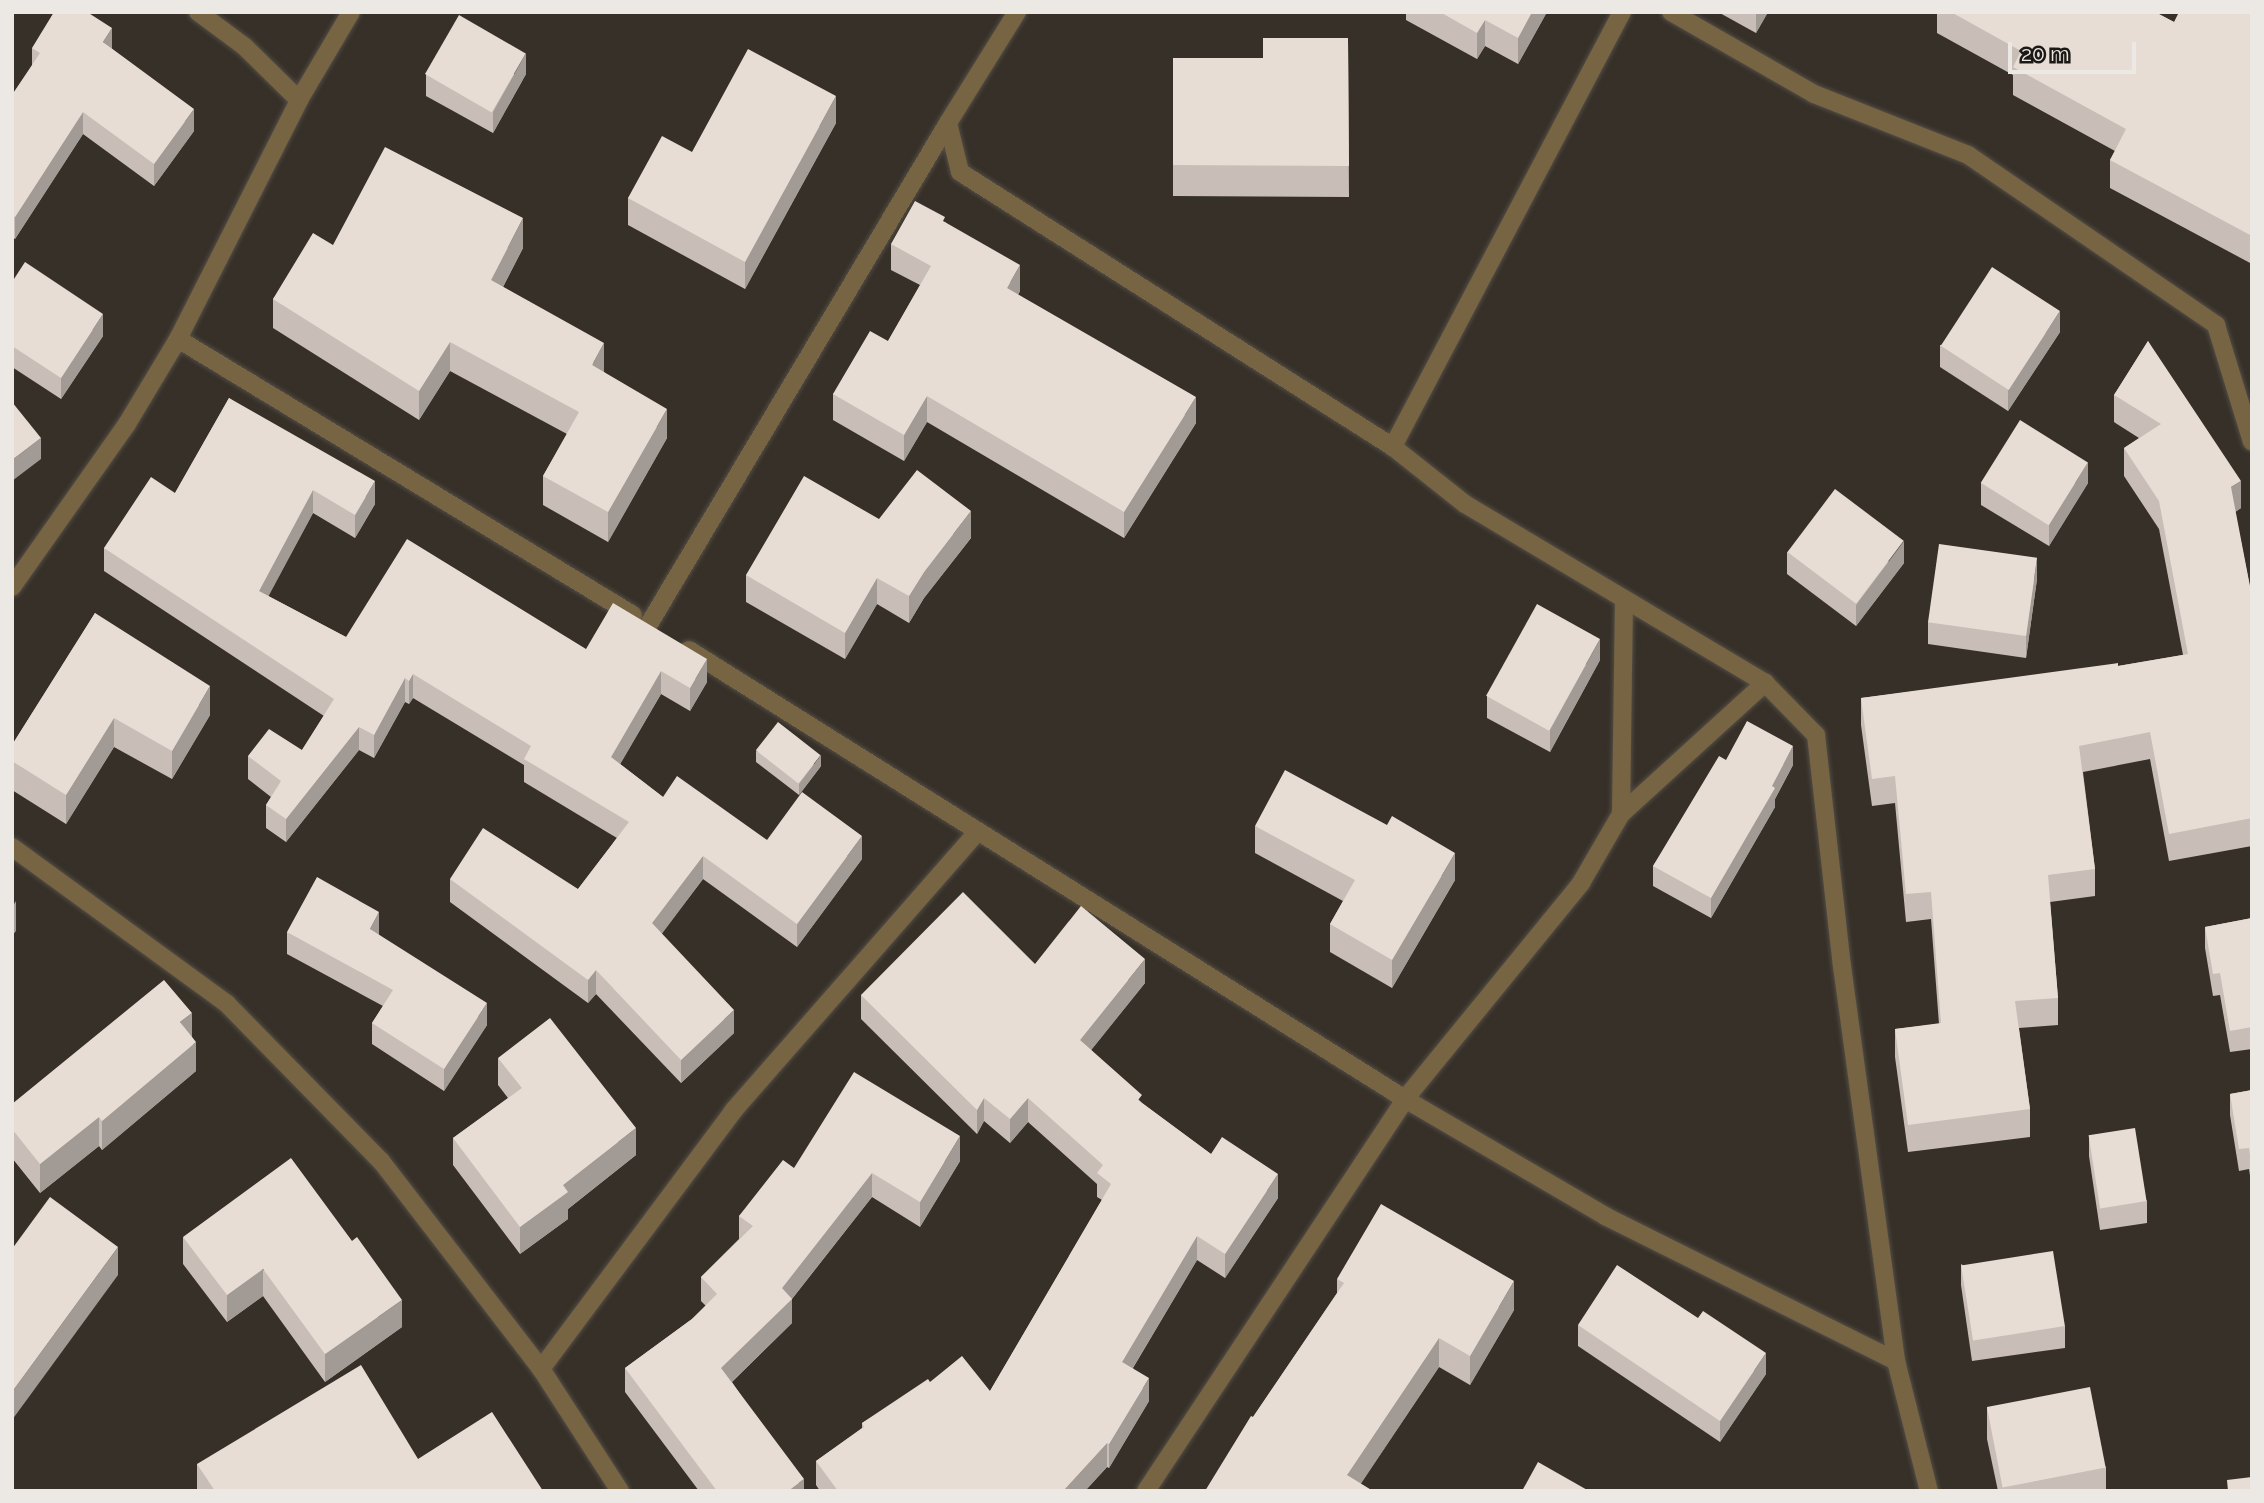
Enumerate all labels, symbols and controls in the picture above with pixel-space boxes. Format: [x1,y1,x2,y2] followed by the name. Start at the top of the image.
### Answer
[2012,28,2140,72] scale bar
[2021,41,2069,66] text: 20 m

